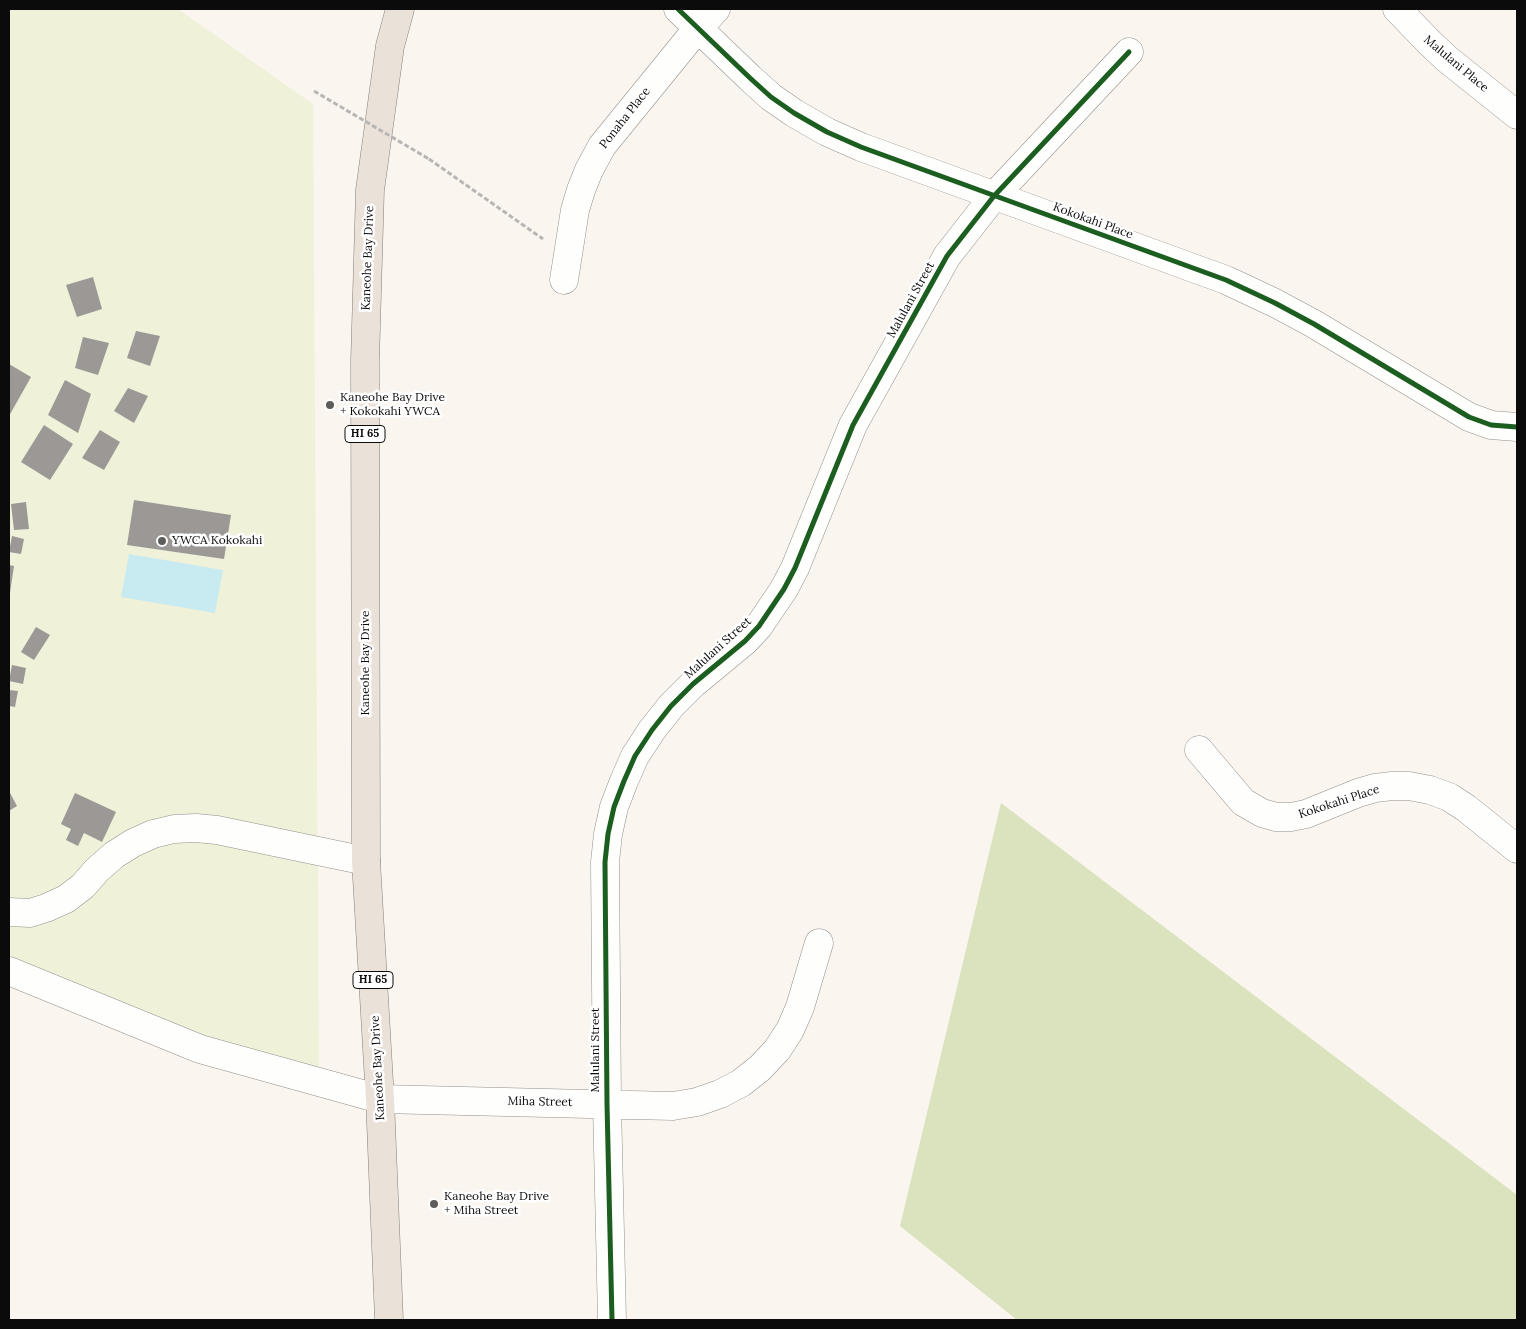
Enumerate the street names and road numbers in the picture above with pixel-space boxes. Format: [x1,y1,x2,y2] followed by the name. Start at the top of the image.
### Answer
[1421,33,1491,95] street label: Malulani Place
[597,85,653,151] street label: Ponaha Place
[1051,200,1135,242] street label: Kokokahi Place
[359,205,377,311] street label: Kaneohe Bay Drive
[884,259,938,341] street label: Malulani Street
[345,426,385,442] road number: HI 65
[359,610,373,716] street label: Kaneohe Bay Drive
[682,614,754,682] street label: Malulani Street
[1297,782,1381,822] street label: Kokokahi Place
[353,972,393,988] road number: HI 65
[589,1008,603,1092] street label: Malulani Street
[368,1015,388,1121] street label: Kaneohe Bay Drive
[507,1094,573,1110] street label: Miha Street

